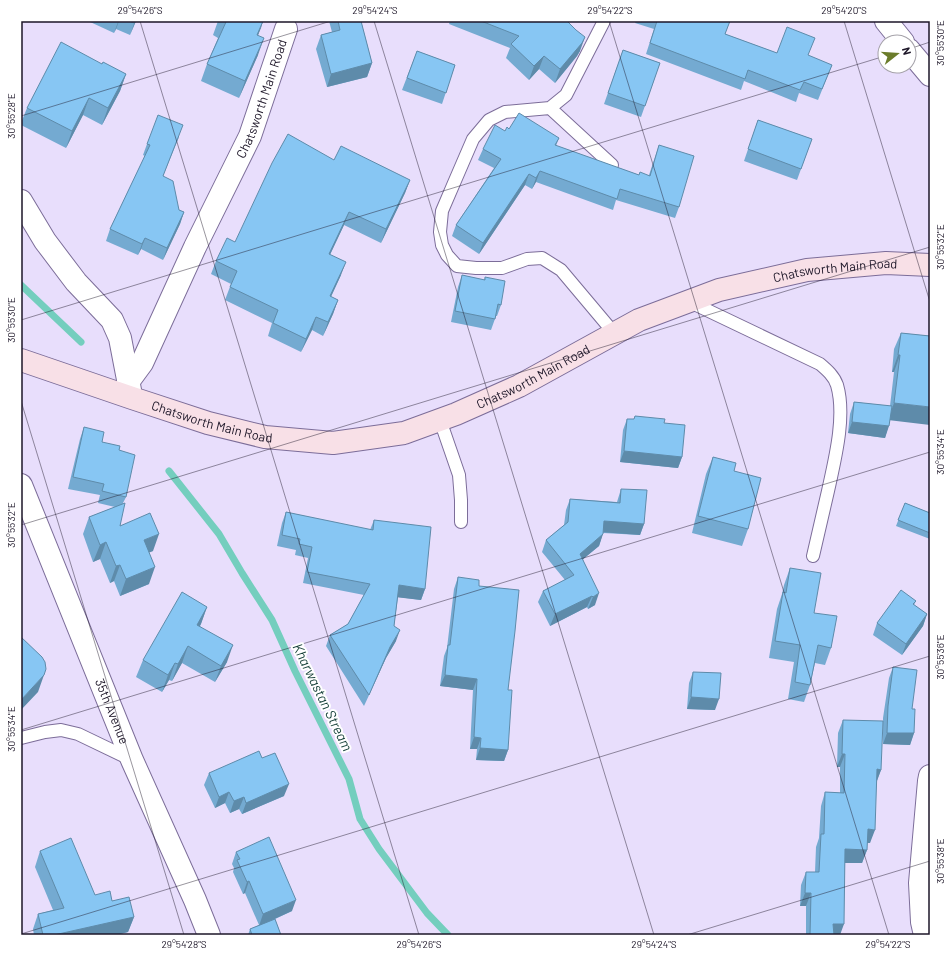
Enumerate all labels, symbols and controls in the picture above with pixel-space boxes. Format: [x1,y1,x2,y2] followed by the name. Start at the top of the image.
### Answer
[117,4,163,16] text: 29°54'26"S
[352,4,398,16] text: 29°54'24"S
[587,4,633,16] text: 29°54'22"S
[821,4,867,16] text: 29°54'20"S
[934,20,946,66] text: 30°55'30"E
[877,34,917,74] north arrow
[232,37,290,161] street label: Chatsworth Main Road
[900,46,914,56] text: N
[5,93,17,139] text: 30°55'28"E
[934,224,946,270] text: 30°55'32"E
[771,255,898,285] street label: Chatsworth Main Road
[5,297,17,343] text: 30°55'30"E
[474,341,592,412] street label: Chatsworth Main Road
[149,397,273,446] street label: Chatsworth Main Road
[934,429,946,475] text: 30°55'34"E
[5,502,17,548] text: 30°55'32"E
[934,634,946,680] text: 30°55'36"E
[290,640,356,754] water label: Kharwastan Stream
[92,676,133,746] street label: 35th Avenue
[5,706,17,752] text: 30°55'34"E
[934,838,946,884] text: 30°55'38"E
[161,938,207,950] text: 29°54'28"S
[396,938,442,950] text: 29°54'26"S
[631,938,677,950] text: 29°54'24"S
[865,938,911,950] text: 29°54'22"S

